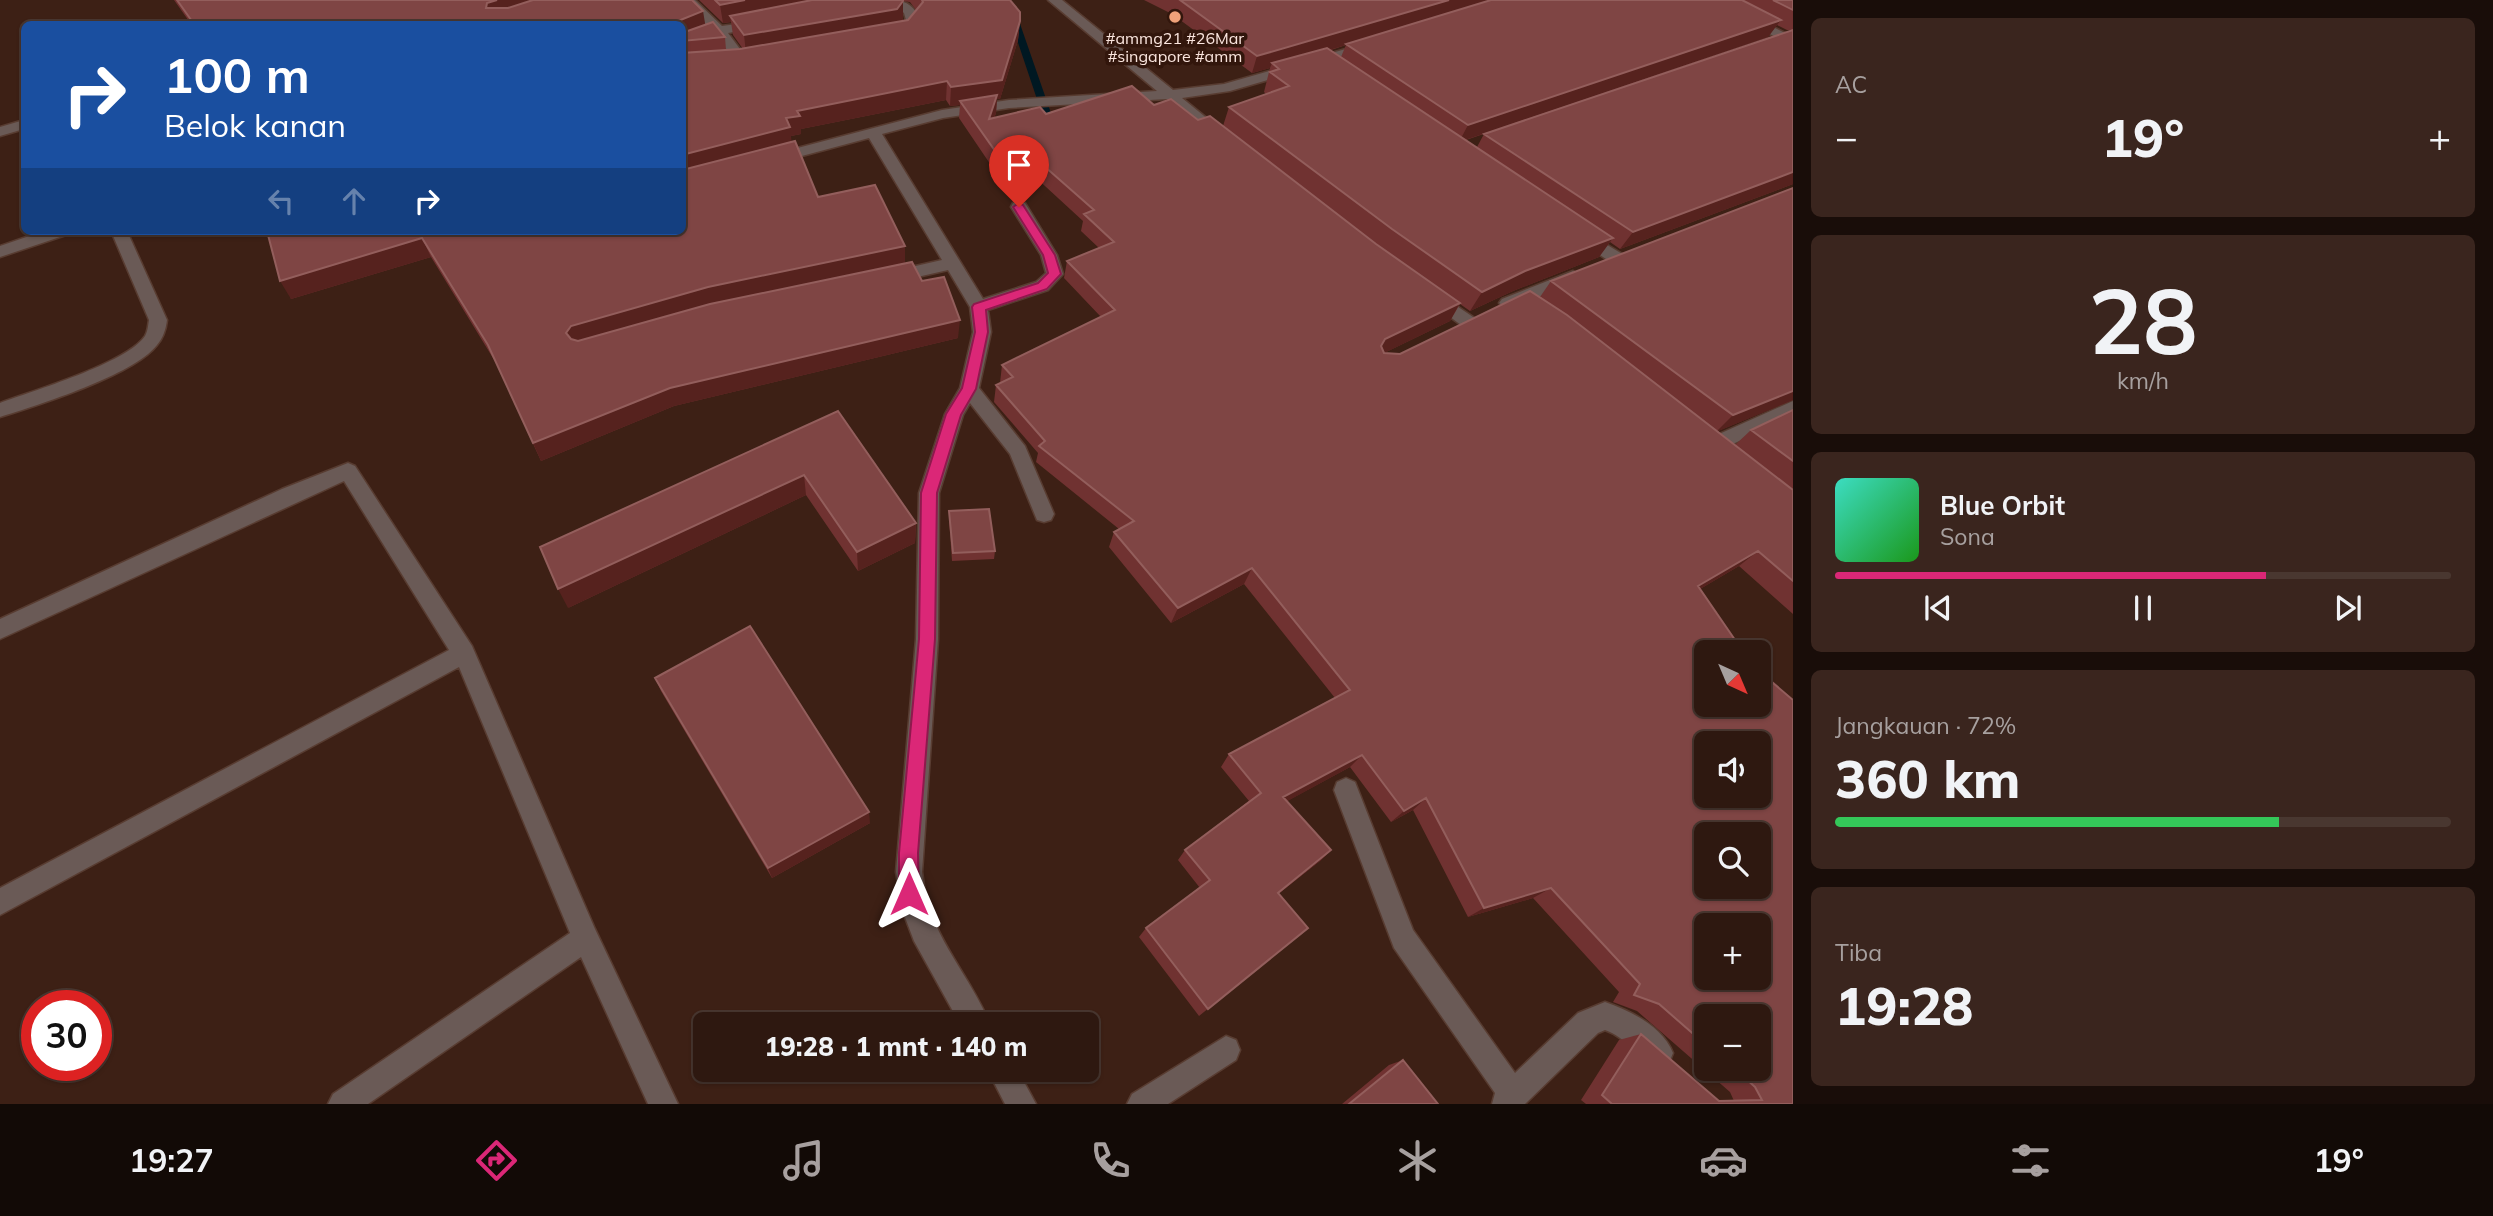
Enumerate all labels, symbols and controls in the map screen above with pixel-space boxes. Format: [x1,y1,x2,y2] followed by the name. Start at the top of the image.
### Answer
[1167,9,1183,25] marker: #ammg21 #26Mar #singapore #amm
[1106,28,1244,66] place label: #ammg21 #26Mar #singapore #amm
[164,44,310,105] text: 100 m
[49,49,140,140] icon: right
[1835,70,1867,99] text: AC
[164,105,346,145] text: Belok kanan
[2102,105,2184,170] text: 19°
[1835,113,1858,161] text: −
[2428,113,2451,161] text: +
[989,135,1049,207] pin
[1000,146,1038,184] icon: arrive
[262,182,300,220] icon: left
[335,182,373,220] icon: ahead
[408,182,446,220] icon: right
[2088,263,2198,377] text: 28
[2117,366,2169,395] text: km/h
[1940,489,2065,522] text: Blue Orbit
[1940,522,1995,551] text: Sona
[1919,589,1957,627] icon: previous
[2124,589,2162,627] icon: pause
[2329,589,2367,627] icon: next
[1694,640,1771,718] north arrow
[1694,640,1771,1081] map controls
[1835,711,2016,740] text: Jangkauan · 72%
[1694,731,1771,808] button: sound
[1835,746,2020,811] text: 360 km
[1694,822,1771,899] button: search
[872,857,946,931] position arrow
[1694,913,1771,990] button: +
[1835,938,1882,967] text: Tiba
[1835,973,1973,1038] text: 19:28
[21,990,112,1081] speed limit sign: 30
[1694,1004,1771,1081] button: −
[765,1030,1027,1063] text: 19:28 · 1 mnt · 140 m
[472,1136,521,1185] icon: directions
[779,1136,828,1185] icon: music
[1086,1136,1135,1185] icon: phone
[1393,1136,1442,1185] icon: climate
[1699,1136,1748,1185] icon: car
[2006,1136,2055,1185] icon: filters
[129,1140,214,1180] text: 19:27
[2313,1140,2364,1180] text: 19°

